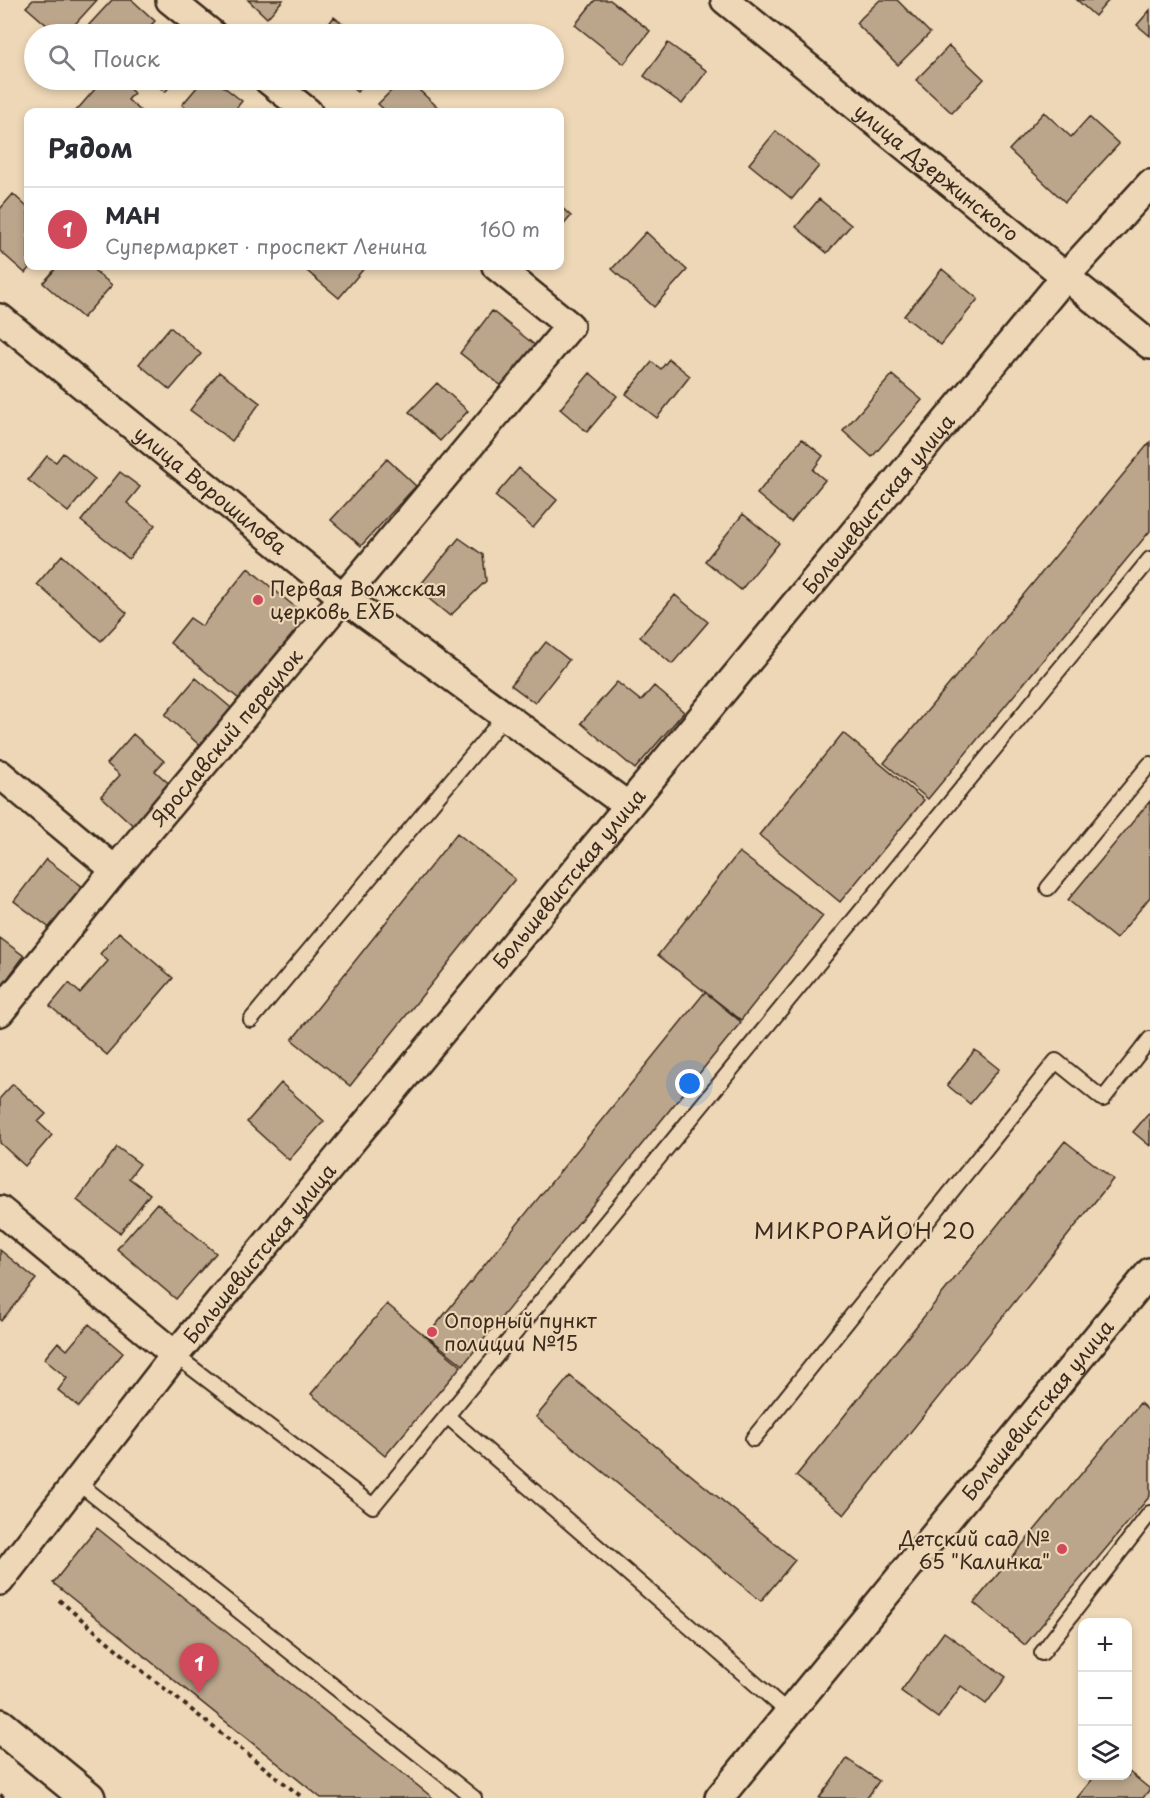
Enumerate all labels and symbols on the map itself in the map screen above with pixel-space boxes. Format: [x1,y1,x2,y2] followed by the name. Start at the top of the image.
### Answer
[848,96,1026,248] street label: улица Дзержинского
[794,407,962,600] street label: Большевистская улица
[128,418,294,562] street label: улица Ворошилова
[270,573,447,626] place label: Первая Волжская церковь ЕХБ
[251,593,265,607] marker: Первая Волжская церковь ЕХБ
[142,642,309,833] street label: Ярославский переулок
[485,781,652,975] street label: Большевистская улица
[675,1069,704,1098] your location
[176,1156,343,1350] street label: Большевистская улица
[754,1213,976,1246] district label: МИКРОРАЙОН 20
[444,1305,597,1358] place label: Опорный пункт полиции №15
[954,1312,1121,1507] street label: Большевистская улица
[425,1325,439,1339] marker: Опорный пункт полиции №15
[898,1523,1050,1576] place label: Детский сад № 65 "Калинка"
[1055,1542,1069,1556] marker: Детский сад № 65 "Калинка"
[180,1644,218,1693] pin: 1

